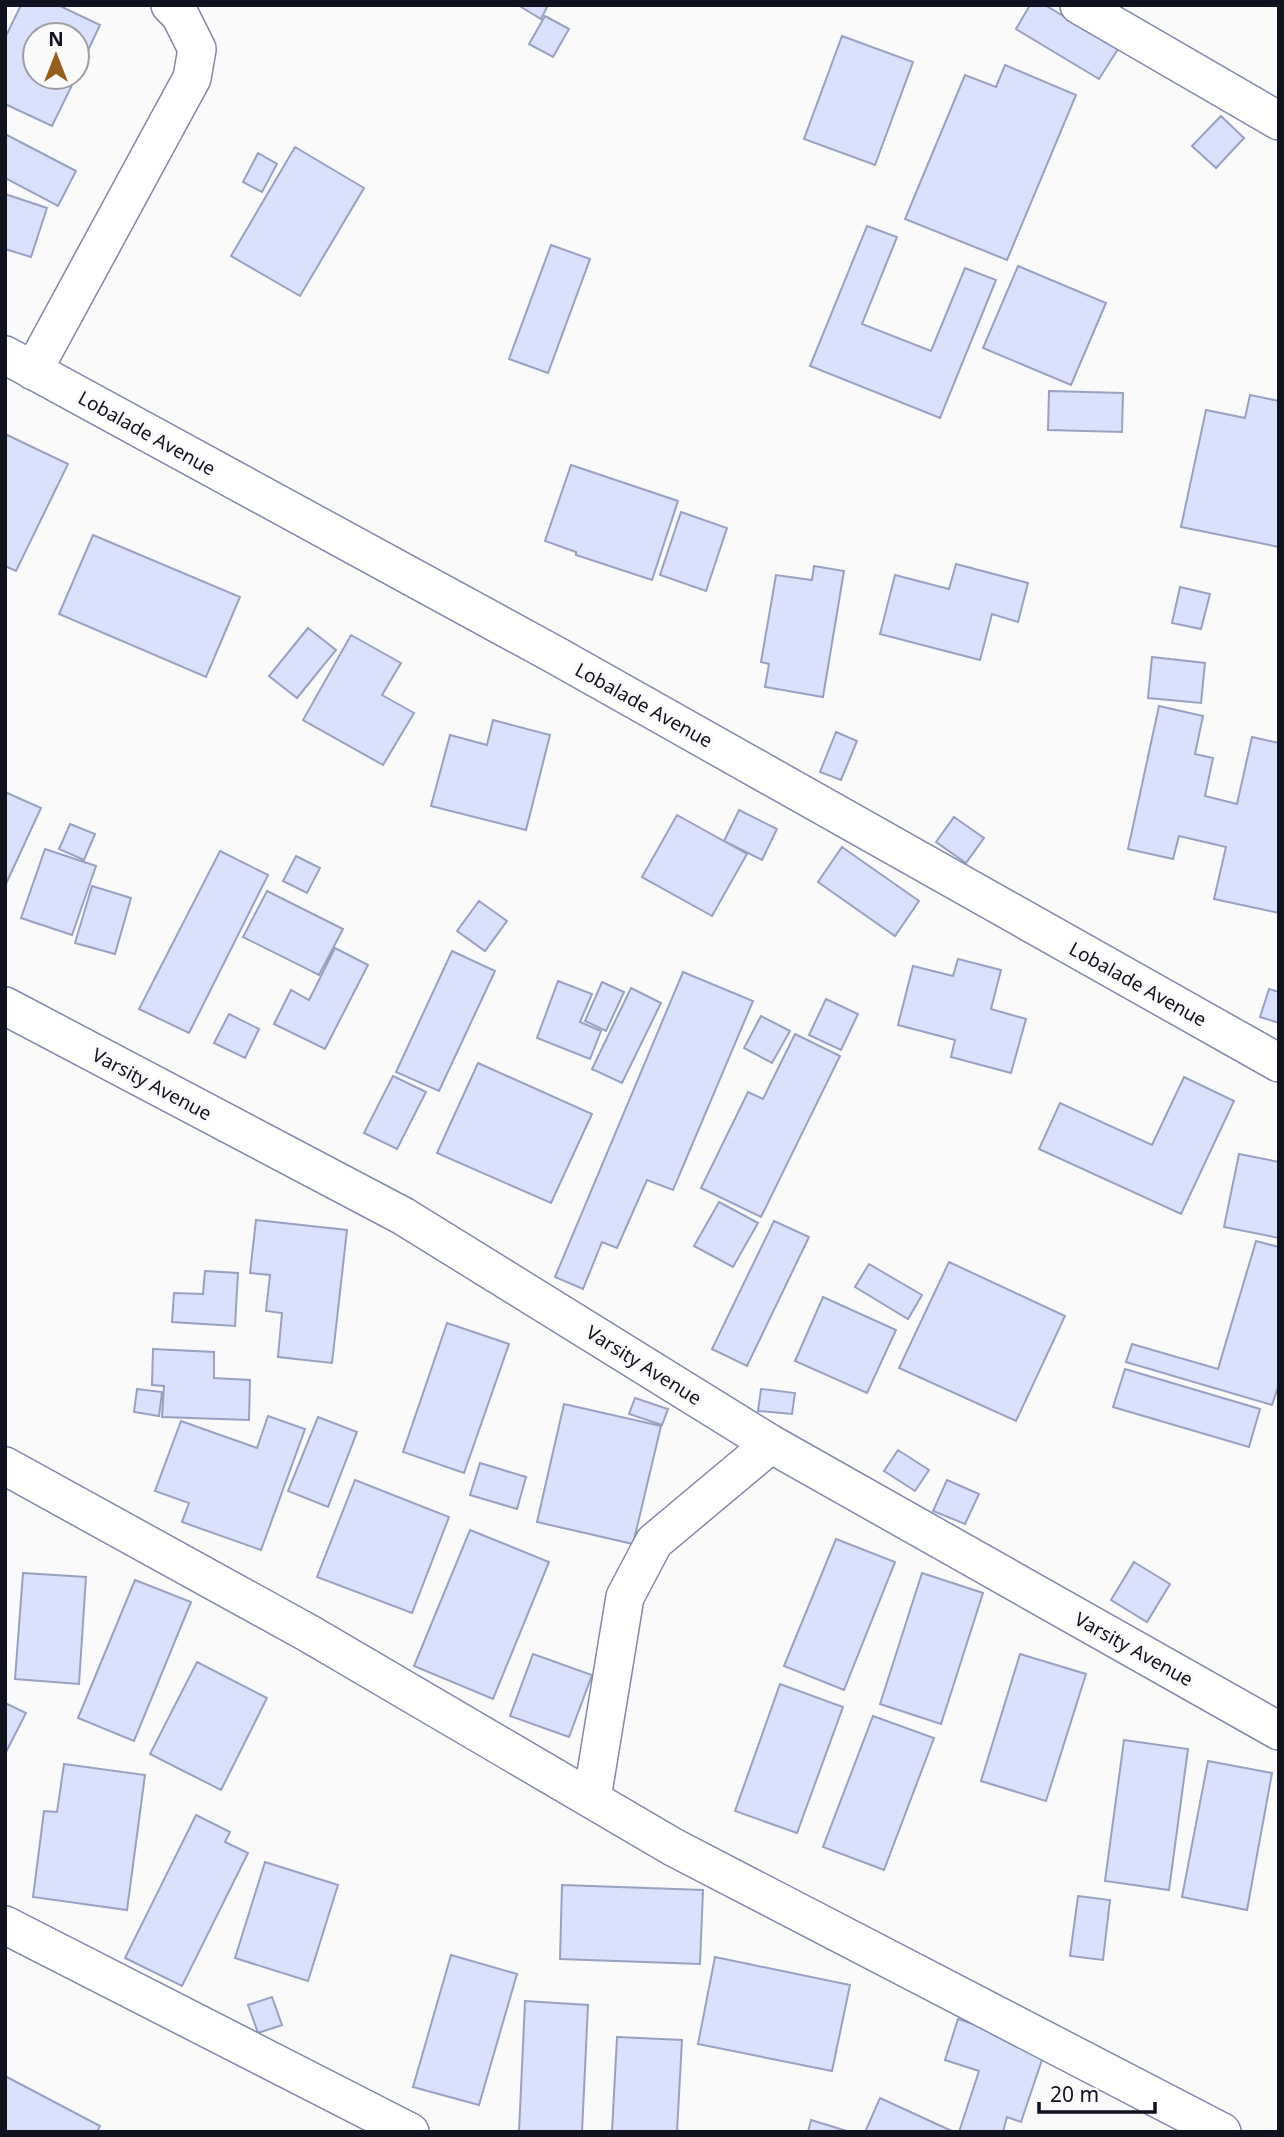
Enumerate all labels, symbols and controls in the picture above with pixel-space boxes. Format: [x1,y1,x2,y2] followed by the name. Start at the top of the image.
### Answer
[21,21,91,91] north arrow
[48,26,64,52] text: N
[74,384,220,482] street label: Lobalade Avenue
[571,656,717,754] street label: Lobalade Avenue
[1065,935,1211,1033] street label: Lobalade Avenue
[88,1042,216,1126] street label: Varsity Avenue
[581,1319,707,1411] street label: Varsity Avenue
[1070,1606,1198,1692] street label: Varsity Avenue
[1039,2070,1154,2114] scale bar
[1050,2080,1099,2108] text: 20 m

